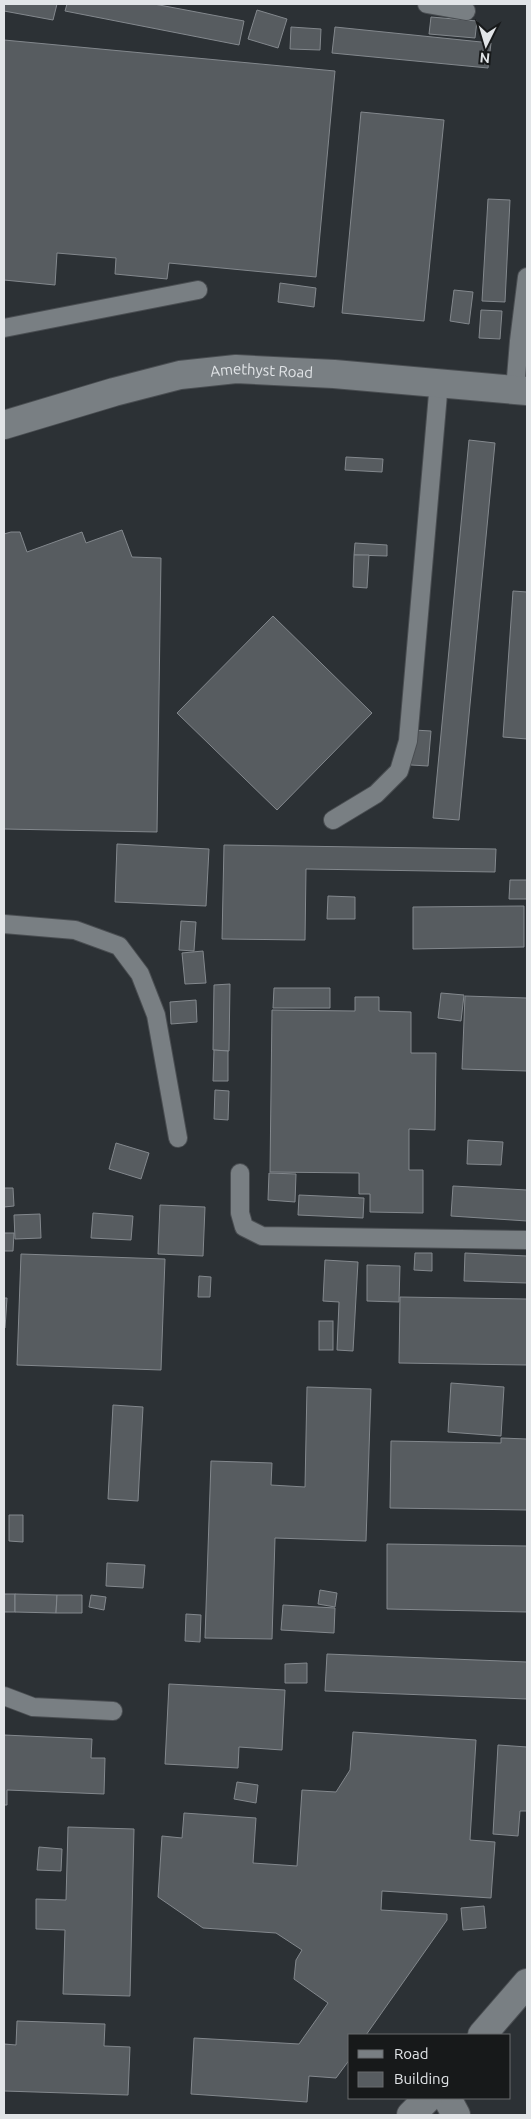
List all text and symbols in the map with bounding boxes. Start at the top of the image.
north arrow [461,20,511,70]
text: N [479,50,491,66]
street label: Amethyst Road [209,360,314,381]
legend [348,2034,511,2099]
text: Road [394,2045,429,2062]
text: Building [394,2070,449,2087]

